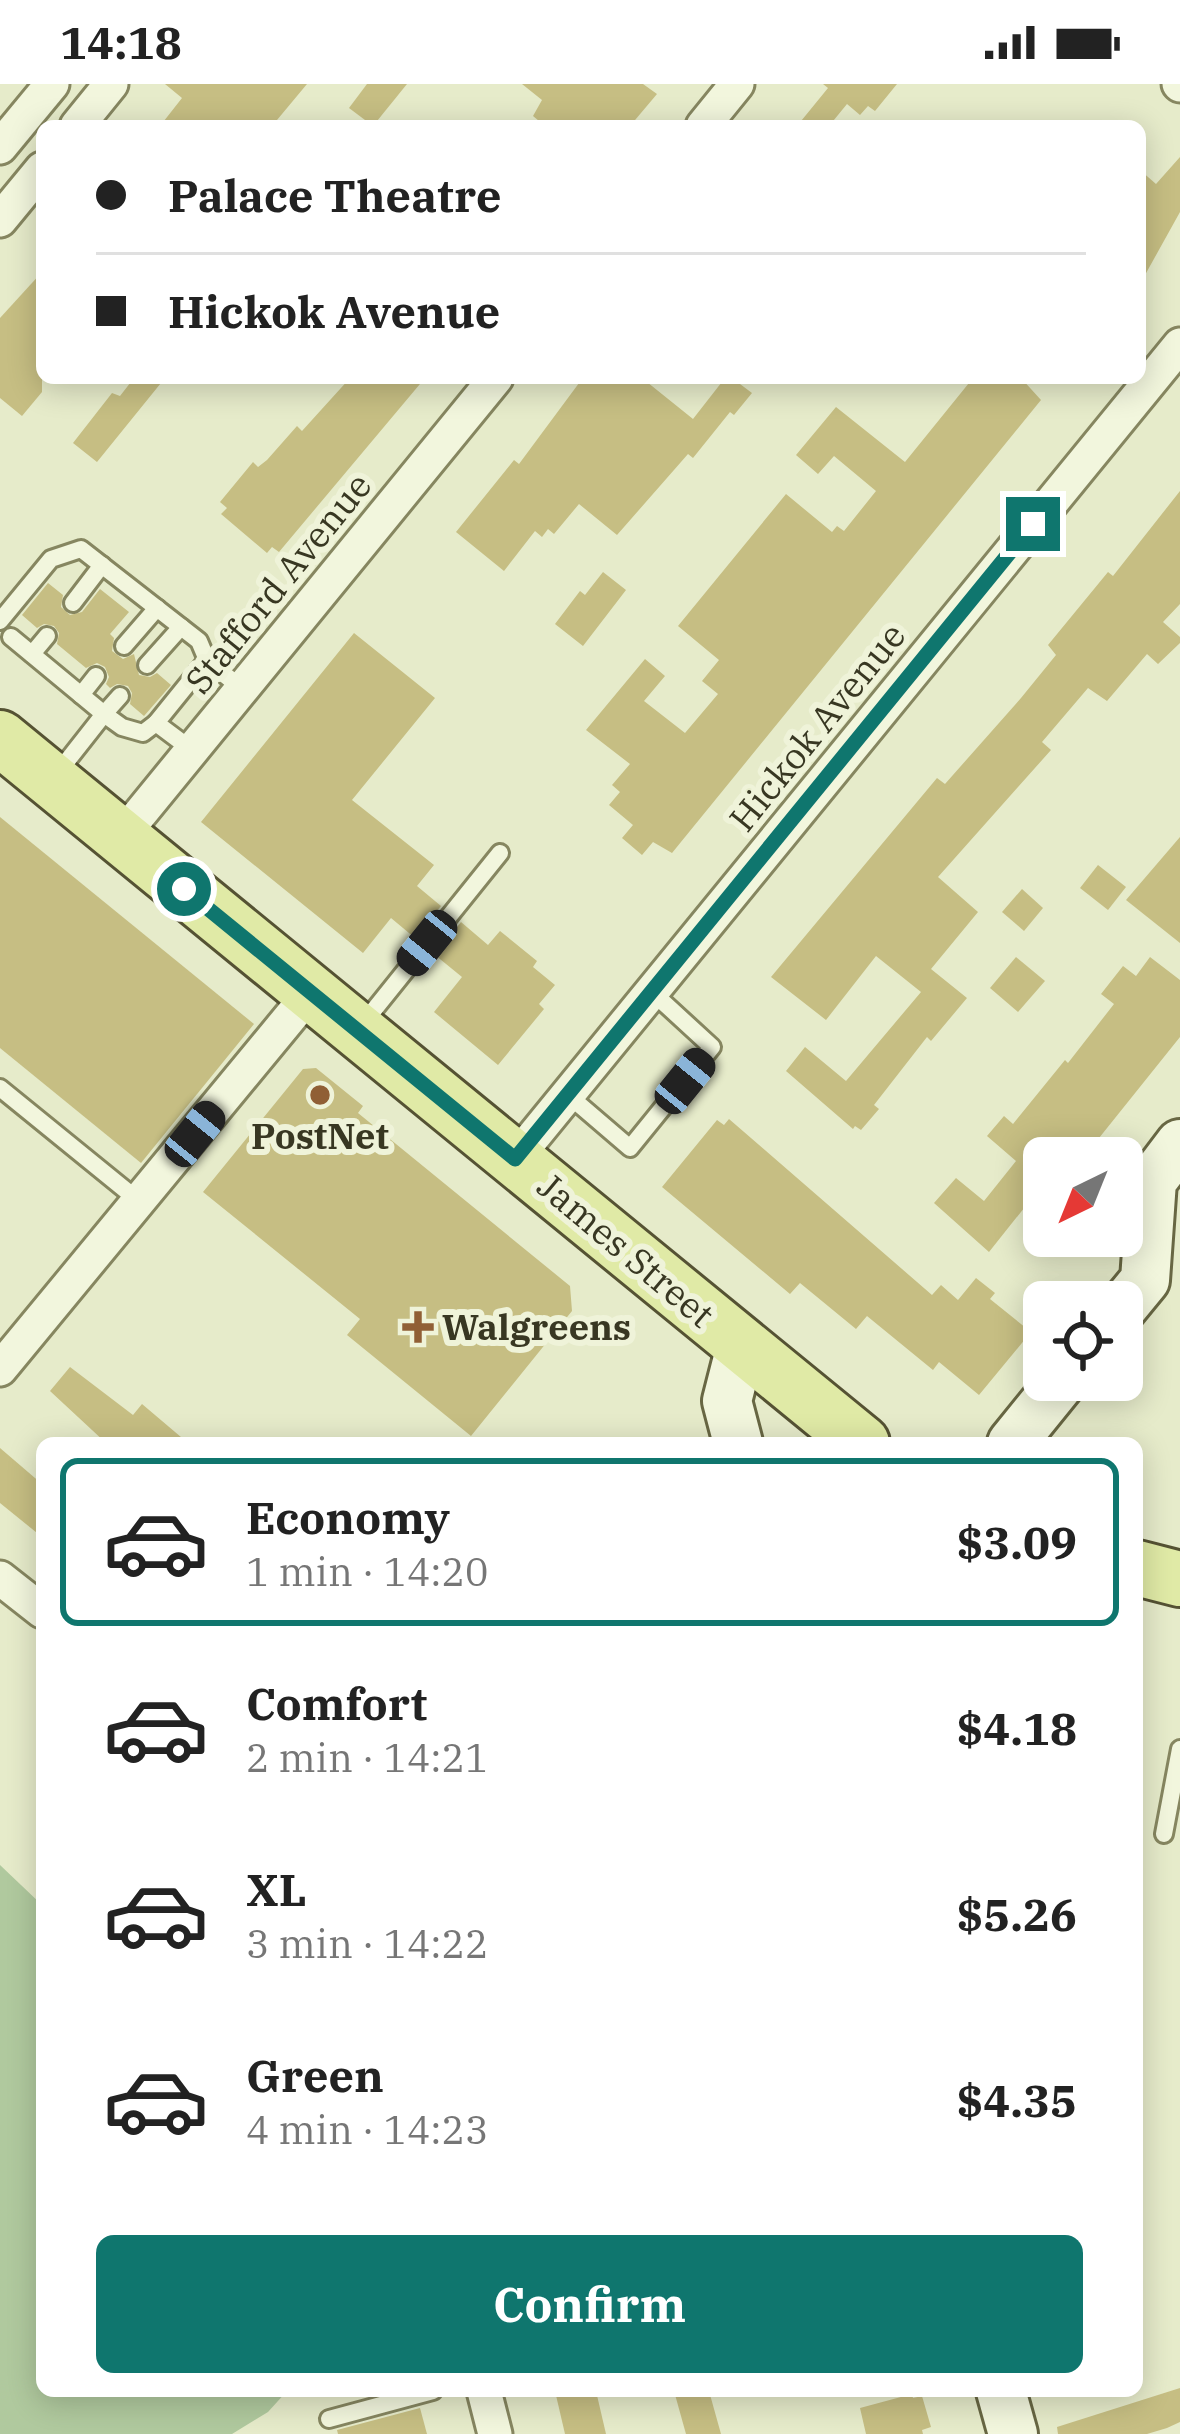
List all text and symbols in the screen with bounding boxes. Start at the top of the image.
text: 14:18 [60,13,182,71]
text: Palace Theatre [168,166,502,224]
text: Hickok Avenue [168,282,500,340]
street label: Stafford Avenue [174,463,381,703]
route end [1006,497,1060,551]
street label: Hickok Avenue [718,613,915,841]
route start [157,862,211,916]
car [390,904,464,982]
car [648,1042,722,1120]
marker: PostNet [307,1082,333,1108]
car [158,1095,232,1173]
place label: PostNet [251,1112,389,1159]
north arrow [1023,1137,1143,1257]
map controls [1023,1137,1143,1401]
street label: James Street [528,1162,724,1337]
button: locate [1023,1281,1143,1401]
place label: Walgreens [442,1303,631,1350]
marker: Walgreens [405,1314,431,1340]
icon: car [102,1488,210,1596]
text: Economy [246,1488,450,1546]
text: $3.09 [957,1513,1077,1571]
text: 1 min · 14:20 [246,1546,488,1597]
icon: car [102,1674,210,1782]
text: Comfort [246,1674,427,1732]
text: $4.18 [957,1699,1077,1757]
text: 2 min · 14:21 [246,1732,488,1783]
icon: car [102,1860,210,1968]
text: XL [246,1860,307,1918]
text: $5.26 [957,1885,1077,1943]
text: 3 min · 14:22 [246,1918,488,1969]
icon: car [102,2046,210,2154]
text: Green [246,2046,384,2104]
text: $4.35 [957,2071,1077,2129]
text: 4 min · 14:23 [246,2104,488,2155]
button: Confirm [96,2235,1083,2373]

